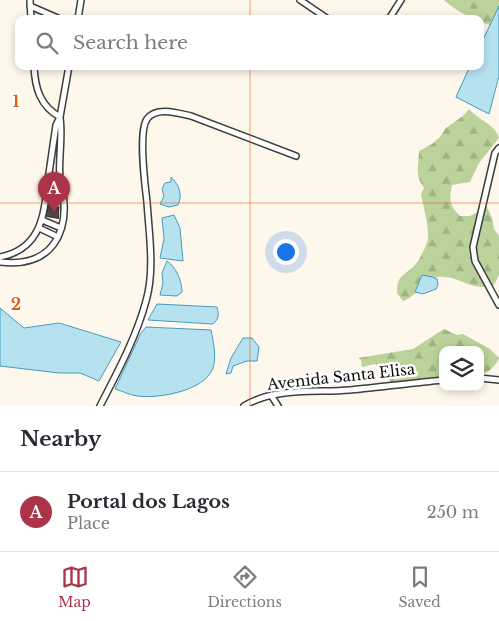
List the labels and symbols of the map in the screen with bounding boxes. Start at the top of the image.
text: 1 [13,91,20,111]
pin: A [38,172,70,213]
your location [273,239,299,265]
text: 2 [11,294,21,314]
street label: Avenida Santa Elisa [265,359,417,394]

